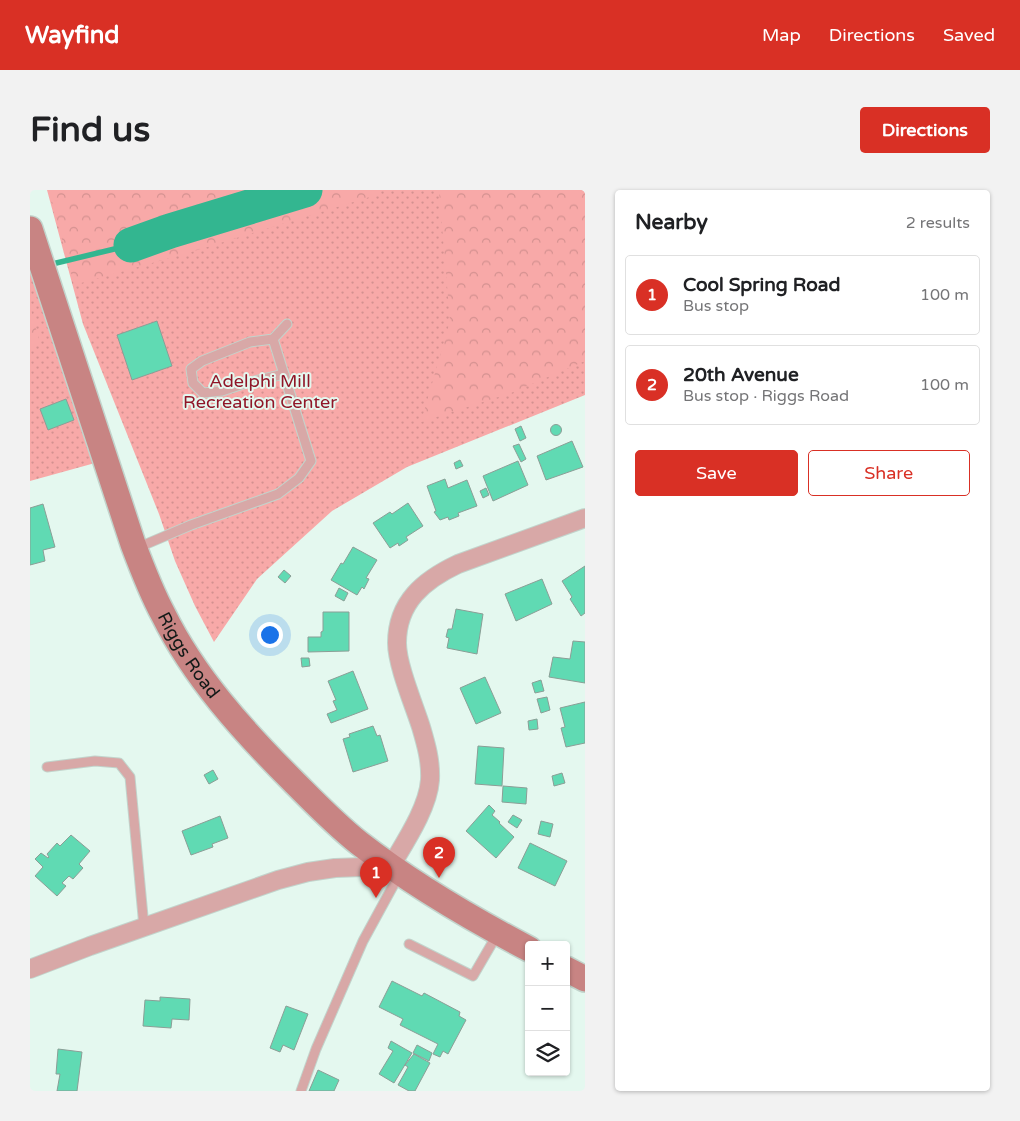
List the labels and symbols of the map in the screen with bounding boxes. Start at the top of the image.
park label: Adelphi Mill Recreation Center [183,370,337,413]
street label: Riggs Road [153,608,224,703]
your location [257,622,283,648]
pin: 2 [423,837,455,878]
pin: 1 [360,857,392,898]

